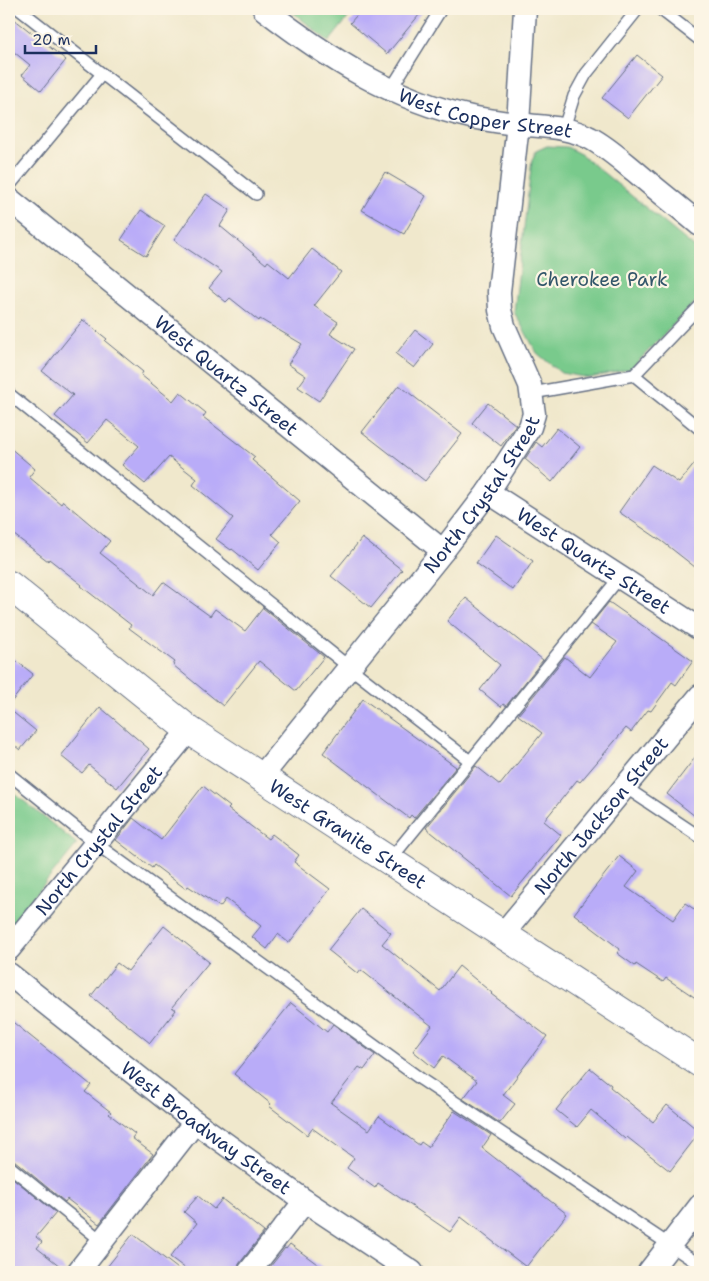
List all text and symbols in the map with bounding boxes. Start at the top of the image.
scale bar [25,22,96,54]
text: 20 m [32,30,71,50]
street label: West Copper Street [395,82,575,143]
park label: Cherokee Park [536,267,668,292]
street label: West Quartz Street [149,309,304,441]
street label: North Crystal Street [418,413,545,578]
street label: West Quartz Street [512,501,676,619]
street label: North Jackson Street [528,731,674,900]
street label: North Crystal Street [29,760,168,920]
street label: West Granite Street [264,773,432,894]
street label: West Broadway Street [116,1055,296,1200]

